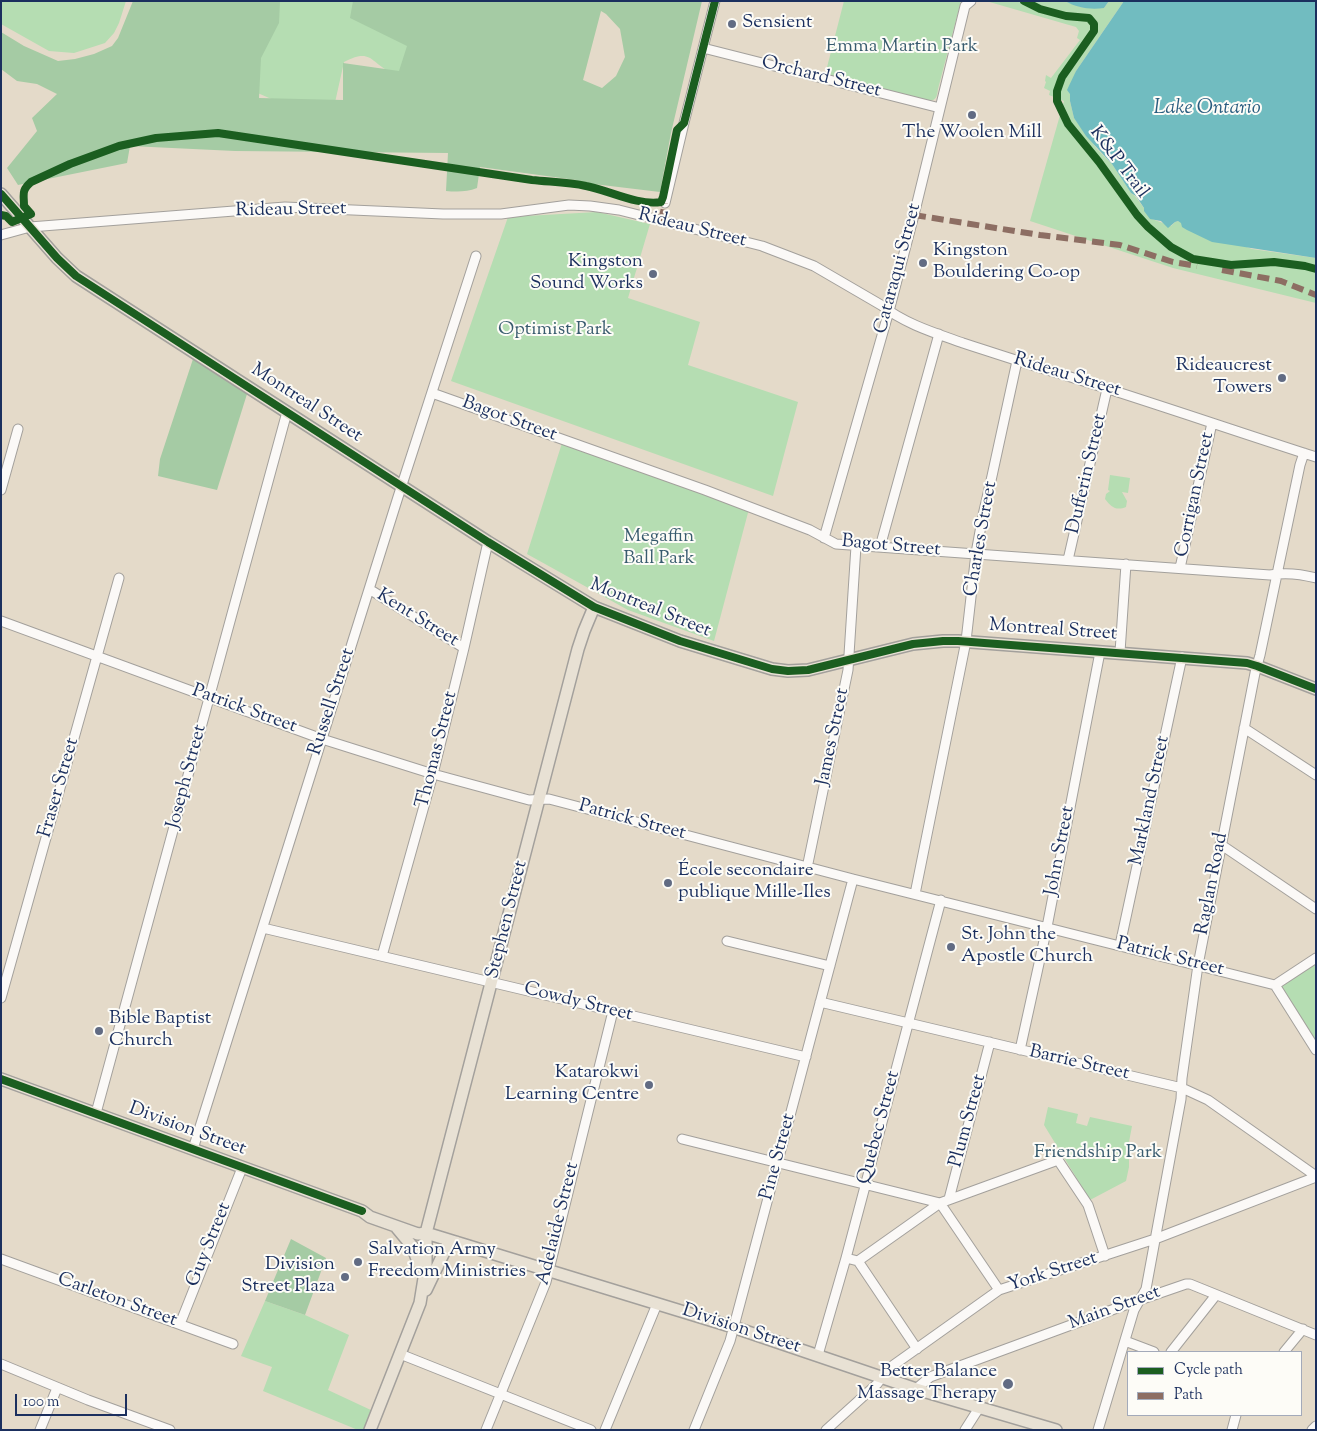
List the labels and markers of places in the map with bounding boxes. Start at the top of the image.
place label: Sensient [742,13,813,35]
marker: Sensient [726,18,738,30]
marker: The Woolen Mill [966,109,978,121]
place label: The Woolen Mill [902,123,1042,145]
place label: Kingston Bouldering Co-op [933,241,1080,285]
place label: Kingston Sound Works [530,252,643,296]
marker: Kingston Bouldering Co-op [917,257,929,269]
marker: Kingston Sound Works [647,268,659,280]
place label: Rideaucrest Towers [1176,356,1272,400]
marker: Rideaucrest Towers [1276,372,1288,384]
place label: École secondaire publique Mille-Iles [678,861,831,905]
marker: École secondaire publique Mille-Iles [662,877,674,889]
place label: St. John the Apostle Church [961,925,1093,969]
marker: St. John the Apostle Church [945,941,957,953]
place label: Bible Baptist Church [109,1009,211,1053]
marker: Bible Baptist Church [93,1025,105,1037]
place label: Katarokwi Learning Centre [505,1063,639,1107]
marker: Katarokwi Learning Centre [643,1079,655,1091]
place label: Salvation Army Freedom Ministries [368,1240,526,1284]
place label: Division Street Plaza [241,1255,335,1299]
marker: Salvation Army Freedom Ministries [352,1256,364,1268]
marker: Division Street Plaza [339,1271,351,1283]
place label: Better Balance Massage Therapy [857,1362,997,1406]
marker: Better Balance Massage Therapy [1001,1377,1015,1391]

